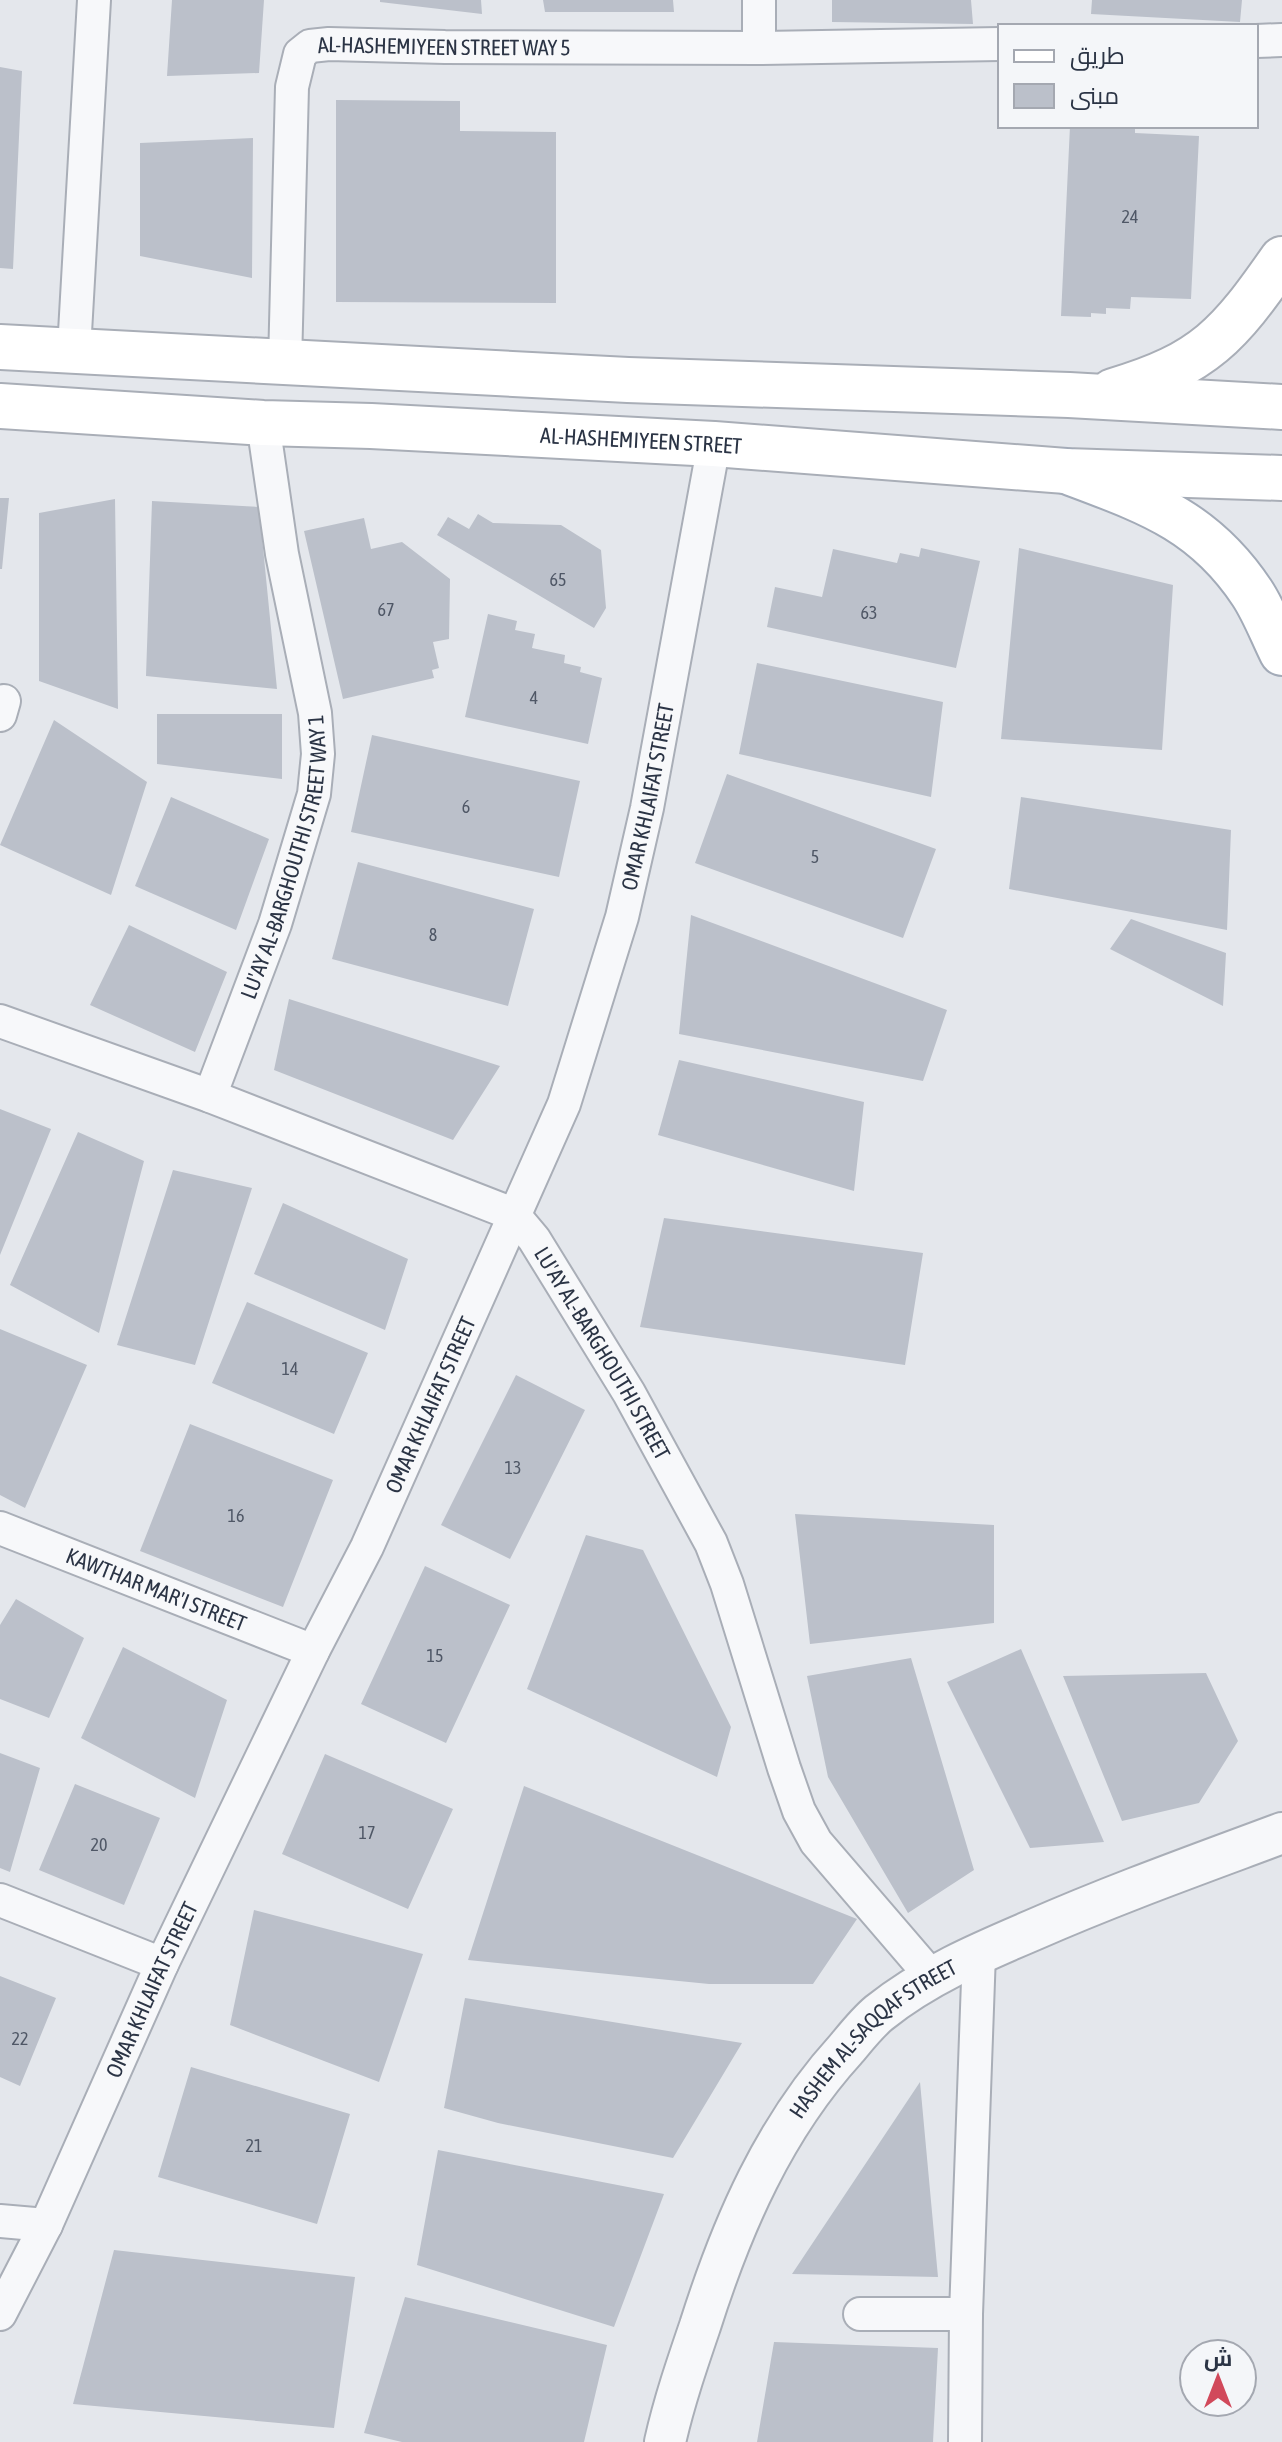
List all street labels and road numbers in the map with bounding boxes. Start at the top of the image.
street label: AL-HASHEMIYEEN STREET WAY 5 [316,31,571,60]
street label: AL-HASHEMIYEEN STREET [539,422,743,459]
street label: OMAR KHLAIFAT STREET [616,701,679,893]
street label: LU'AY AL-BARGHOUTHI STREET WAY 1 [235,714,332,1003]
street label: LU'AY AL-BARGHOUTHI STREET [529,1242,676,1464]
street label: OMAR KHLAIFAT STREET [380,1312,481,1497]
street label: KAWTHAR MAR'I STREET [62,1542,251,1637]
street label: OMAR KHLAIFAT STREET [100,1897,203,2082]
street label: HASHEM AL-SAQQAF STREET [784,1954,961,2123]

